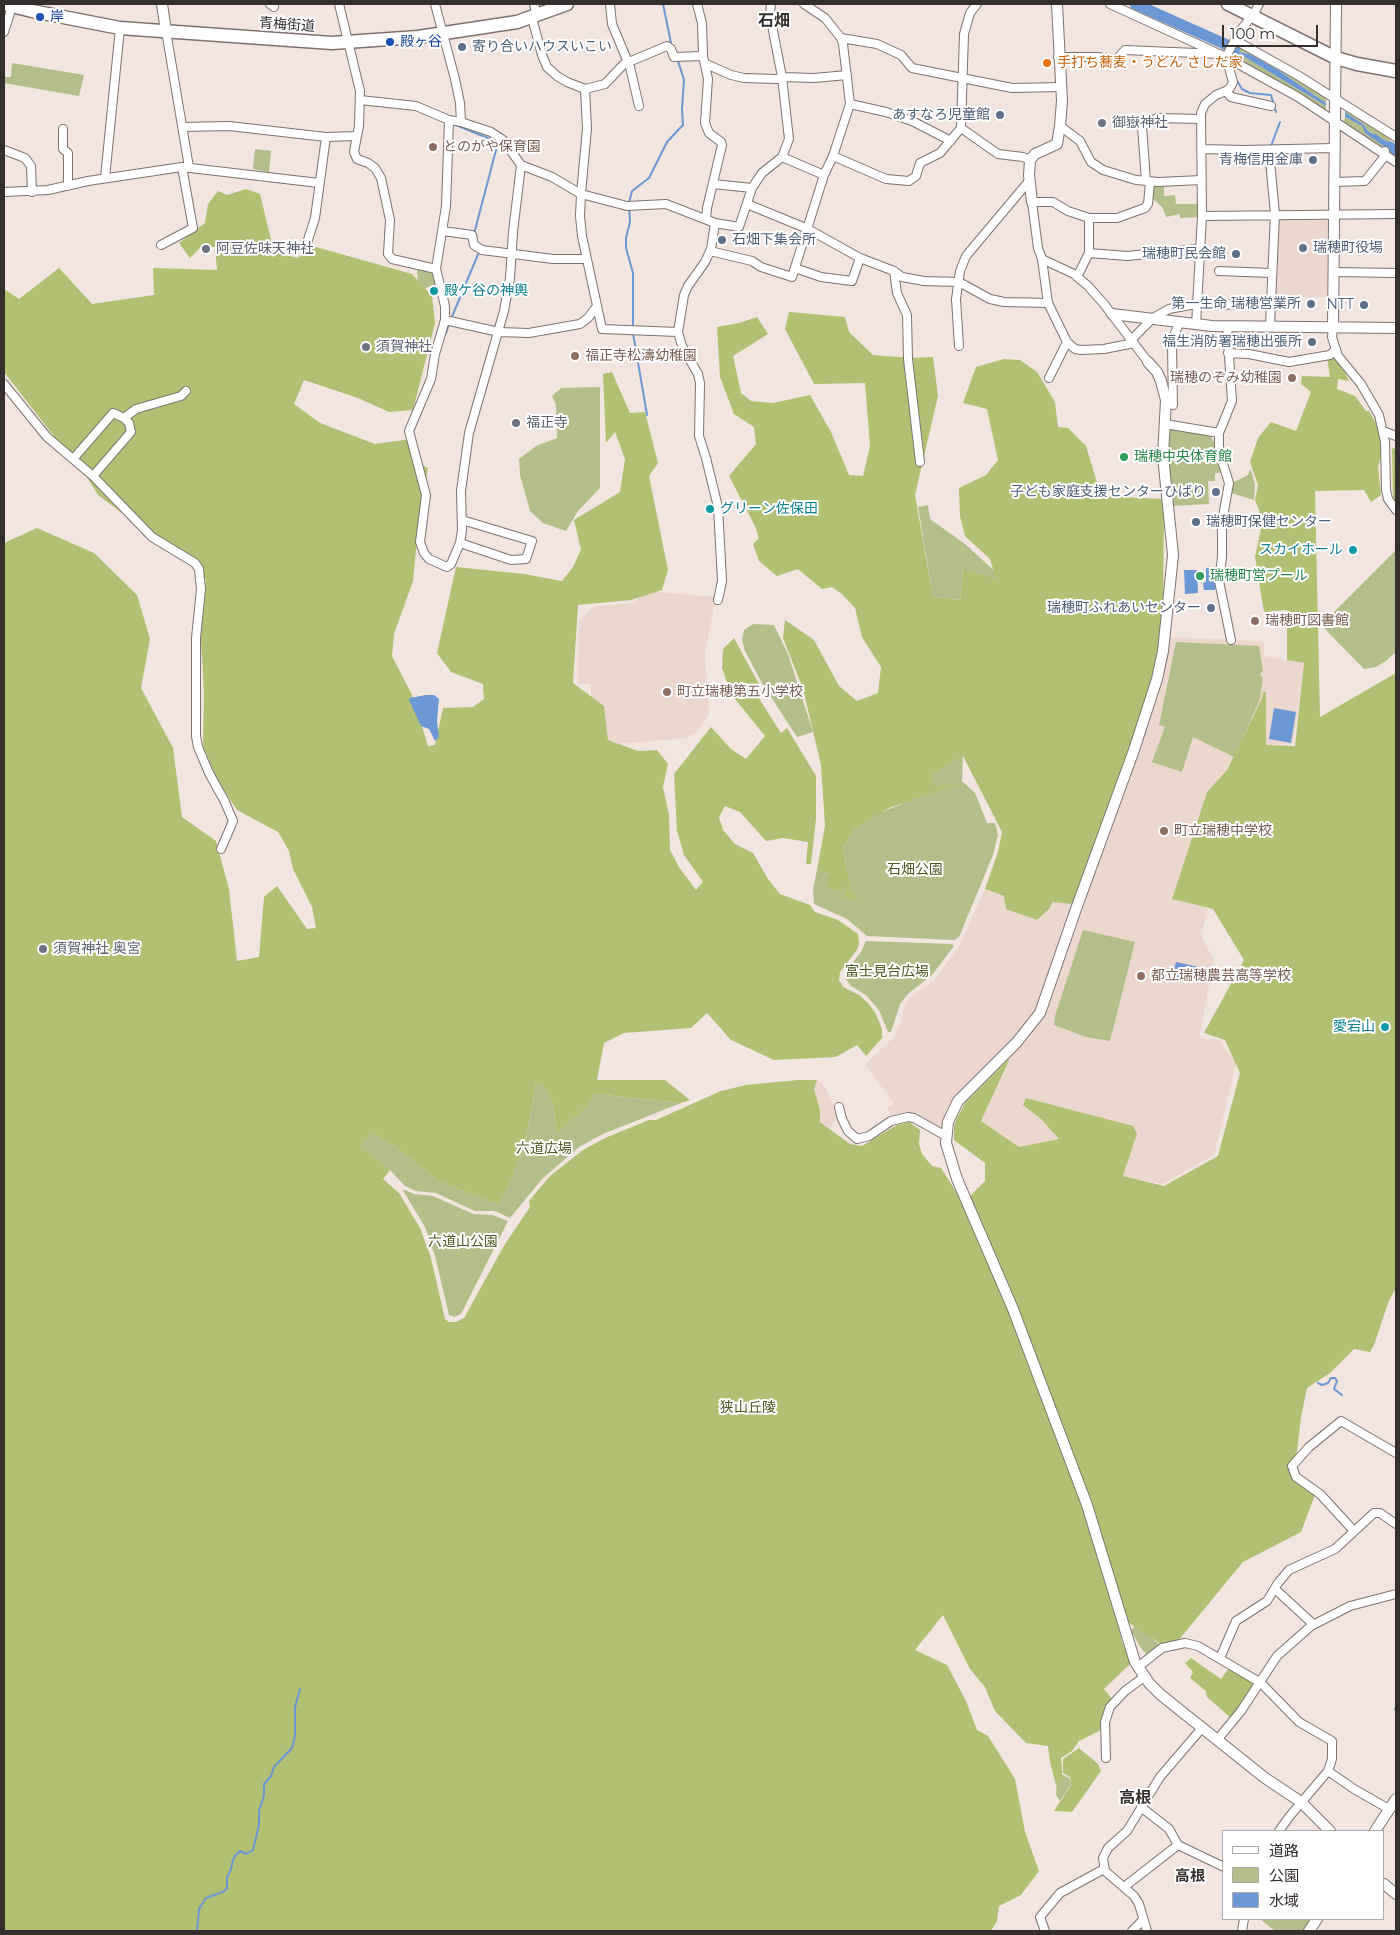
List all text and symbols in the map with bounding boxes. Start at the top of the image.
place label: 岸 [50,9,64,25]
marker: 岸 [34,11,46,23]
district label: 石畑 [758,11,790,31]
street label: 青梅街道 [258,15,316,35]
scale bar [1225,15,1321,47]
text: 100 m [1230,24,1275,43]
place label: 殿ヶ谷 [400,34,442,50]
marker: 殿ヶ谷 [384,36,396,48]
place label: 寄り合いハウスいこい [472,39,612,55]
marker: 寄り合いハウスいこい [456,41,468,53]
place label: 手打ち蕎麦・うどん さしだ家 [1057,55,1243,71]
marker: 手打ち蕎麦・うどん さしだ家 [1041,57,1053,69]
place label: あすなろ児童館 [892,107,990,123]
marker: あすなろ児童館 [994,109,1006,121]
place label: 御嶽神社 [1112,115,1168,131]
marker: 御嶽神社 [1096,117,1108,129]
place label: とのがや保育園 [443,139,541,155]
marker: とのがや保育園 [427,141,439,153]
place label: 青梅信用金庫 [1219,152,1303,168]
marker: 青梅信用金庫 [1307,154,1319,166]
place label: 石畑下集会所 [732,232,816,248]
marker: 石畑下集会所 [716,234,728,246]
place label: 瑞穂町役場 [1313,240,1383,256]
place label: 阿豆佐味天神社 [216,241,314,257]
marker: 瑞穂町役場 [1297,242,1309,254]
marker: 阿豆佐味天神社 [200,243,212,255]
place label: 瑞穂町民会館 [1142,246,1226,262]
marker: 瑞穂町民会館 [1230,248,1242,260]
place label: 殿ケ谷の神輿 [444,283,528,299]
marker: 殿ケ谷の神輿 [428,285,440,297]
place label: 第一生命 瑞穂営業所 [1171,296,1301,312]
place label: NTT [1326,297,1354,313]
marker: 第一生命 瑞穂営業所 [1305,298,1317,310]
marker: NTT [1358,299,1370,311]
place label: 福生消防署瑞穂出張所 [1162,334,1302,350]
marker: 福生消防署瑞穂出張所 [1306,336,1318,348]
place label: 須賀神社 [376,339,432,355]
marker: 須賀神社 [360,341,372,353]
place label: 福正寺松濤幼稚園 [585,348,697,364]
marker: 福正寺松濤幼稚園 [569,350,581,362]
place label: 瑞穂のぞみ幼稚園 [1170,370,1282,386]
marker: 瑞穂のぞみ幼稚園 [1286,372,1298,384]
place label: 福正寺 [526,415,568,431]
marker: 福正寺 [510,417,522,429]
place label: 瑞穂中央体育館 [1134,449,1232,465]
marker: 瑞穂中央体育館 [1118,451,1130,463]
place label: 子ども家庭支援センターひばり [1010,484,1206,500]
marker: 子ども家庭支援センターひばり [1210,486,1222,498]
place label: グリーン佐保田 [720,501,818,517]
marker: グリーン佐保田 [704,503,716,515]
place label: 瑞穂町保健センター [1206,514,1332,530]
marker: 瑞穂町保健センター [1190,516,1202,528]
place label: スカイホール [1259,542,1343,558]
marker: スカイホール [1347,544,1359,556]
place label: 瑞穂町営プール [1210,568,1308,584]
marker: 瑞穂町営プール [1194,570,1206,582]
place label: 瑞穂町ふれあいセンター [1047,600,1201,616]
marker: 瑞穂町ふれあいセンター [1205,602,1217,614]
place label: 瑞穂町図書館 [1265,613,1349,629]
marker: 瑞穂町図書館 [1249,615,1261,627]
place label: 町立瑞穂第五小学校 [677,684,803,700]
marker: 町立瑞穂第五小学校 [661,686,673,698]
place label: 町立瑞穂中学校 [1174,823,1272,839]
marker: 町立瑞穂中学校 [1158,825,1170,837]
park label: 石畑公園 [887,862,943,878]
place label: 須賀神社 奥宮 [53,941,141,957]
marker: 須賀神社 奥宮 [37,943,49,955]
park label: 富士見台広場 [845,964,929,980]
place label: 都立瑞穂農芸高等学校 [1151,968,1291,984]
marker: 都立瑞穂農芸高等学校 [1135,970,1147,982]
place label: 愛宕山 [1333,1019,1375,1035]
marker: 愛宕山 [1379,1021,1391,1033]
park label: 六道広場 [516,1141,572,1157]
park label: 六道山公園 [428,1234,498,1250]
park label: 狭山丘陵 [720,1400,776,1416]
district label: 高根 [1119,1788,1151,1808]
legend [1222,1830,1385,1920]
text: 道路 [1269,1841,1299,1860]
text: 公園 [1269,1866,1299,1885]
district label: 高根 [1175,1868,1205,1886]
text: 水域 [1269,1891,1299,1910]

